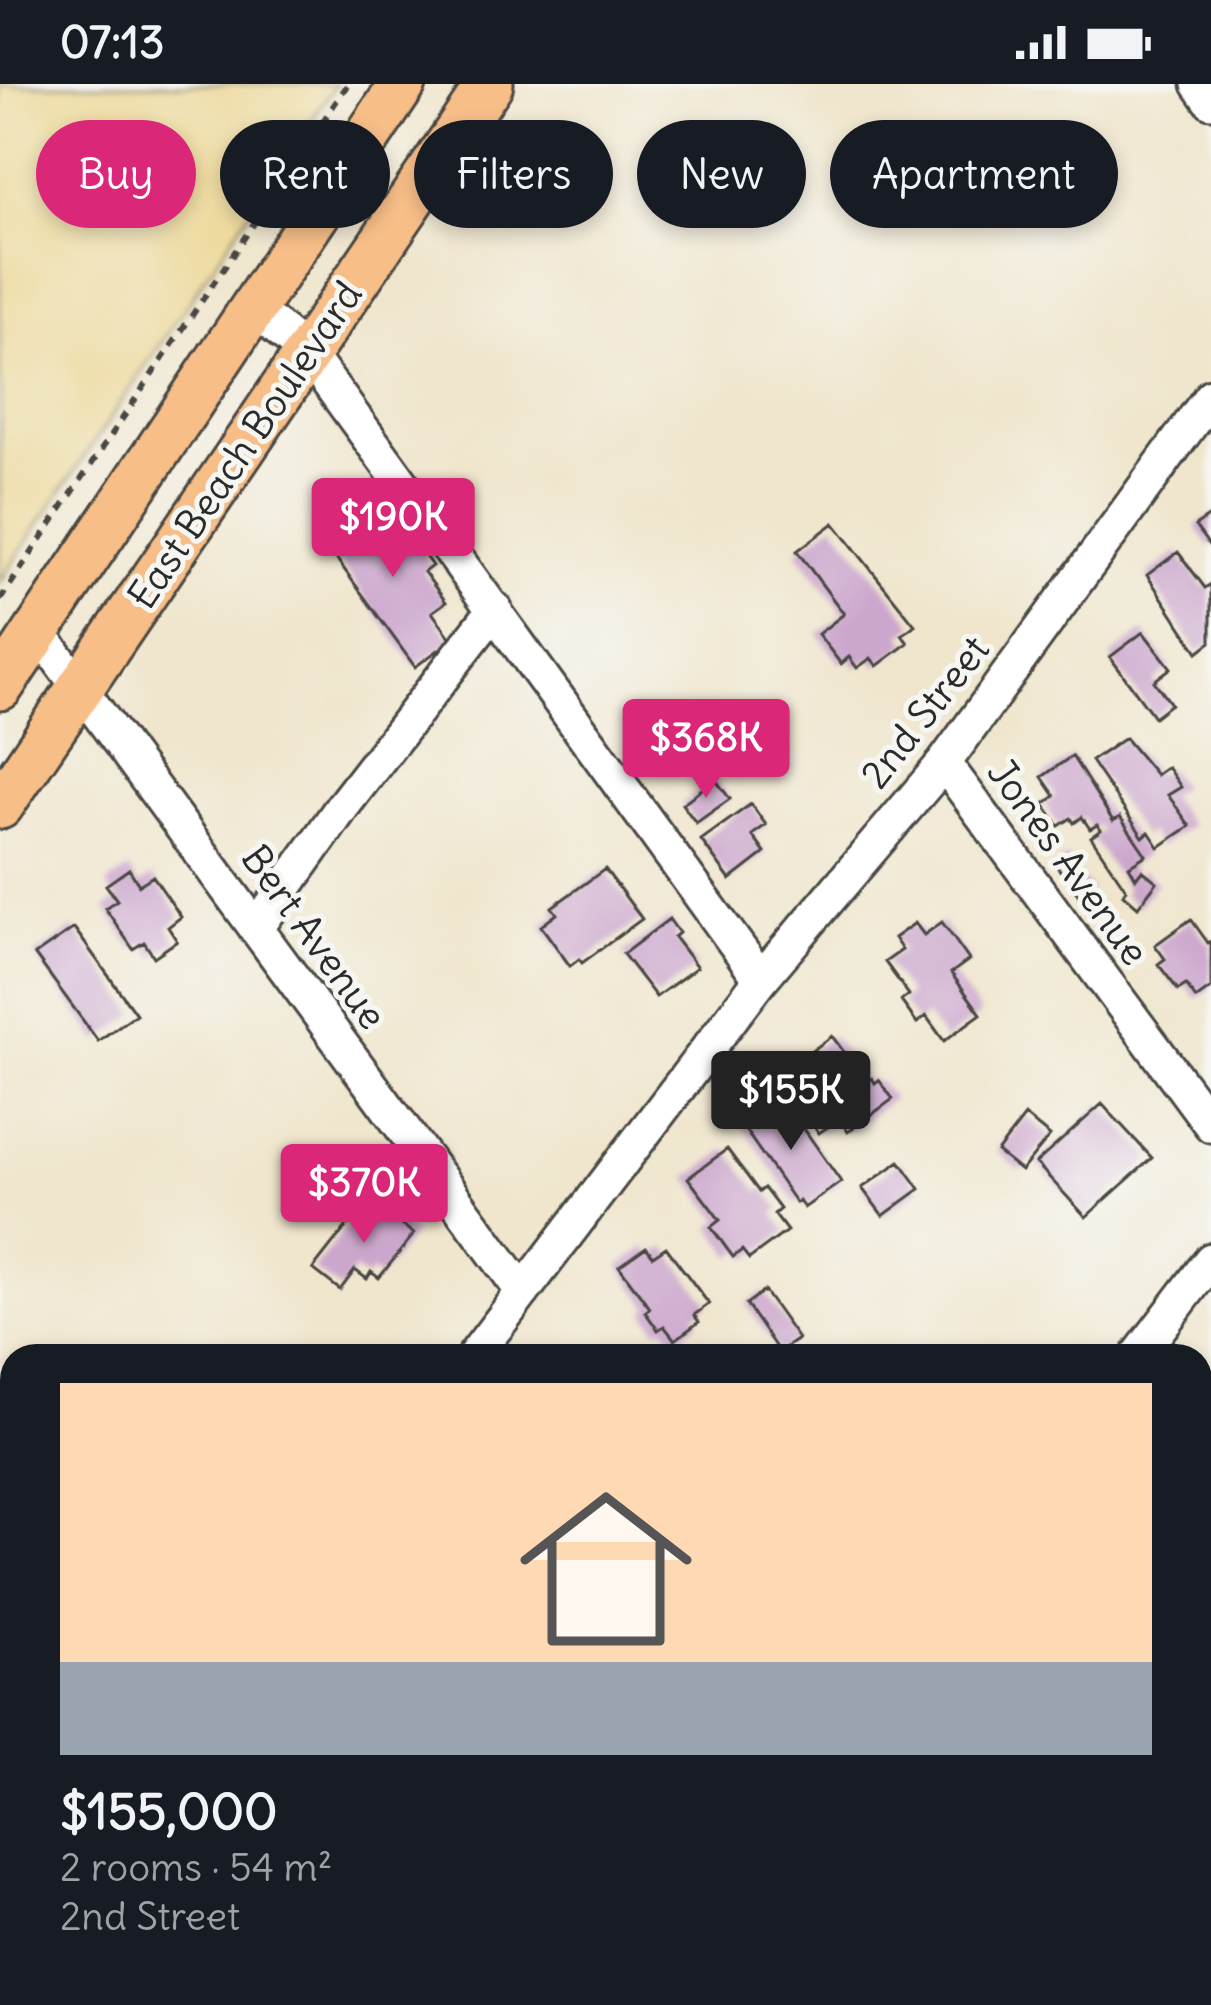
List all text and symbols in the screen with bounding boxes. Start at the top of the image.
text: 07:13 [60,14,165,70]
chip: Buy [36,120,196,228]
chip: Rent [220,120,390,228]
chip: Filters [414,120,613,228]
chip: New [637,120,806,228]
chip: Apartment [830,120,1118,228]
street label: East Beach Boulevard [117,272,373,618]
pin: $190K [309,478,477,580]
text: $190K [339,492,447,541]
street label: 2nd Street [850,626,1000,798]
pin: $368K [622,699,790,801]
text: $368K [650,713,762,762]
street label: Jones Avenue [977,749,1159,975]
street label: Bert Avenue [231,835,397,1039]
pin: $155K [707,1051,875,1153]
text: $155K [738,1065,844,1114]
pin: $370K [280,1144,448,1246]
text: $370K [308,1158,420,1207]
icon: home [498,1461,714,1677]
text: $155,000 [60,1779,278,1843]
text: 2 rooms · 54 m² [60,1843,332,1892]
text: 2nd Street [60,1892,240,1941]

